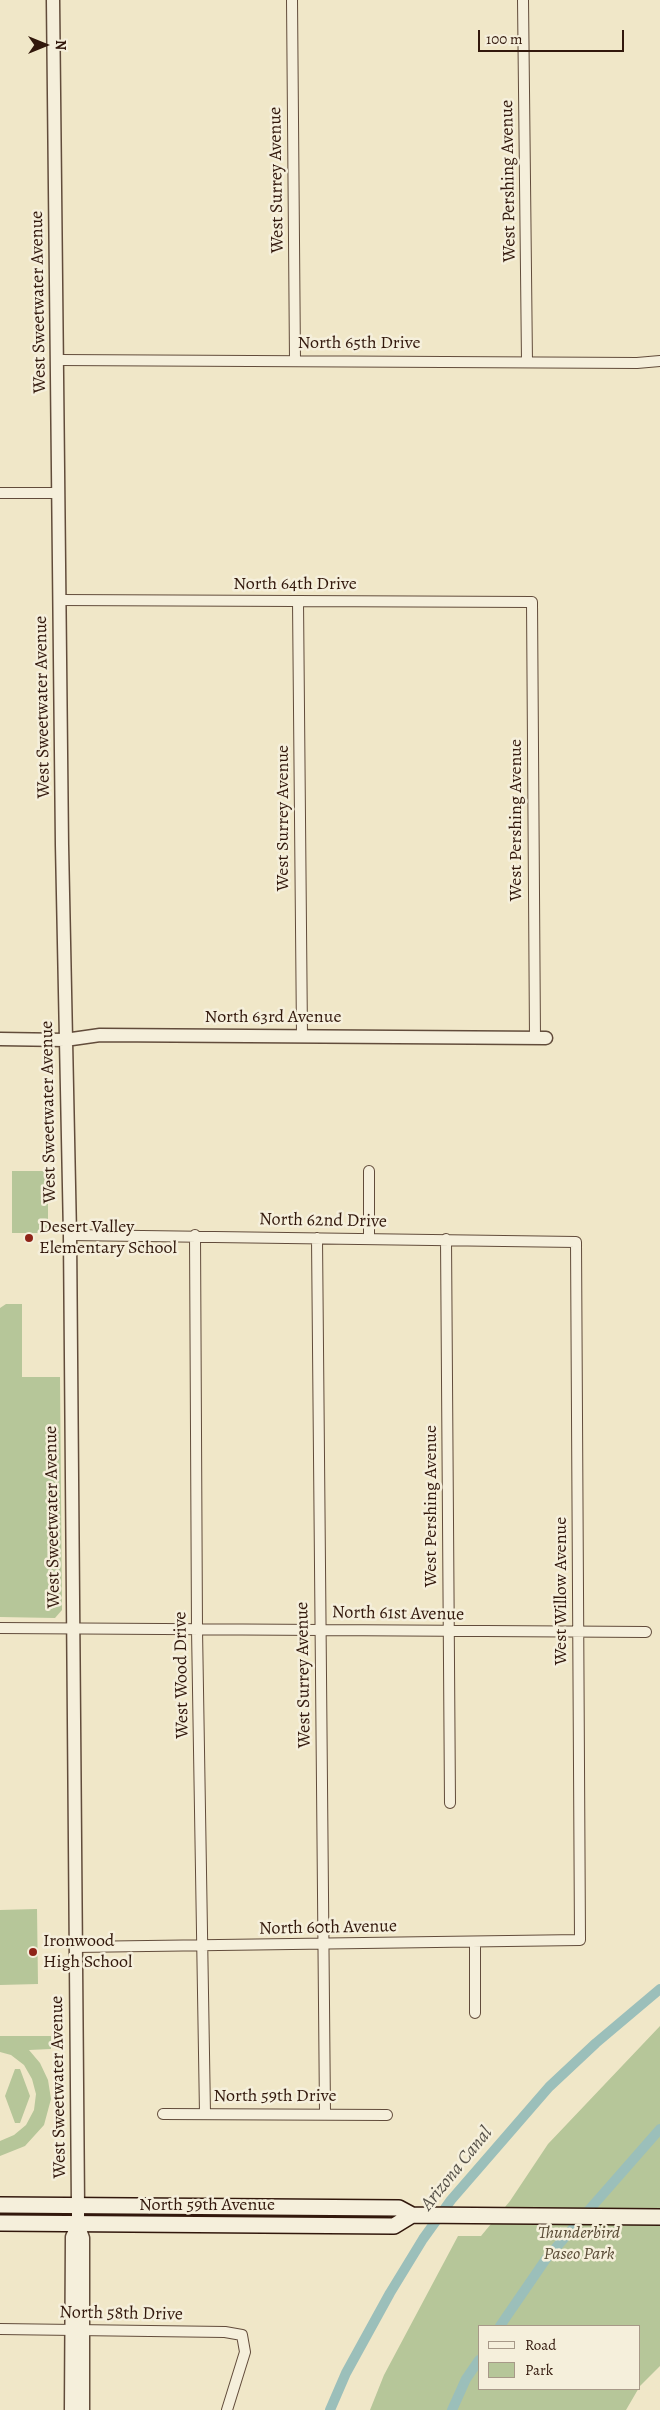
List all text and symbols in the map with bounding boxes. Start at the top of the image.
north arrow [20,20,70,70]
scale bar [480,20,626,52]
text: 100 m [486,29,523,49]
text: N [51,40,70,50]
street label: West Pershing Avenue [497,100,521,262]
street label: West Surrey Avenue [265,107,289,253]
street label: West Sweetwater Avenue [27,210,51,394]
street label: North 65th Drive [297,333,421,355]
street label: North 64th Drive [233,574,357,596]
street label: West Sweetwater Avenue [31,615,55,799]
street label: West Pershing Avenue [506,739,528,901]
street label: West Surrey Avenue [273,745,295,891]
street label: North 63rd Avenue [205,1007,341,1029]
street label: West Sweetwater Avenue [37,1020,61,1204]
street label: North 62nd Drive [259,1209,387,1233]
place label: Desert Valley Elementary School [39,1217,177,1260]
marker: Desert Valley Elementary School [23,1232,35,1244]
street label: West Sweetwater Avenue [41,1425,65,1609]
street label: West Pershing Avenue [421,1425,443,1587]
street label: West Willow Avenue [551,1517,573,1665]
street label: West Surrey Avenue [292,1602,316,1748]
street label: North 61st Avenue [332,1602,464,1626]
street label: West Wood Drive [170,1611,194,1739]
street label: North 60th Avenue [259,1916,397,1940]
place label: Ironwood High School [43,1931,132,1974]
marker: Ironwood High School [27,1946,39,1958]
street label: West Sweetwater Avenue [47,1995,71,2179]
street label: North 59th Drive [213,2086,337,2108]
water label: Arizona Canal [416,2123,498,2215]
street label: North 59th Avenue [139,2195,275,2217]
park label: Thunderbird Paseo Park [538,2223,620,2266]
street label: North 58th Drive [59,2302,183,2326]
legend [478,2325,640,2390]
text: Road [525,2335,556,2355]
text: Park [525,2360,553,2380]

